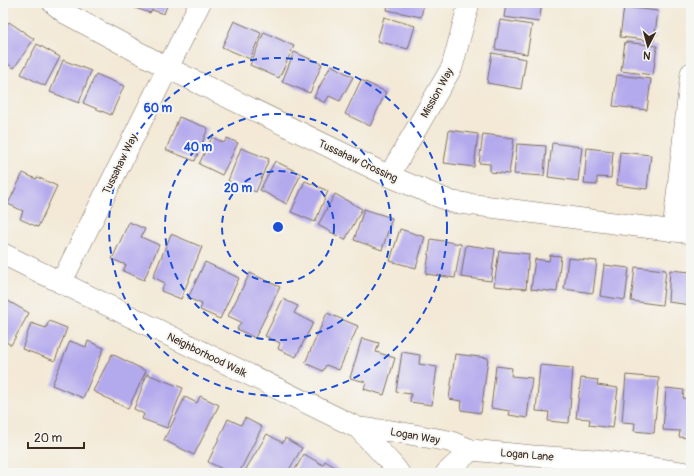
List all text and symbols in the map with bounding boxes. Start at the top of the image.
north arrow [628,26,668,66]
text: N [642,49,651,62]
street label: Mission Way [418,65,456,120]
text: 60 m [144,101,173,116]
street label: Tussahaw Way [100,131,140,196]
street label: Tussahaw Crossing [316,137,400,185]
text: 40 m [183,140,213,155]
text: 20 m [224,181,252,196]
centre of rings [271,220,285,234]
street label: Neighborhood Walk [165,330,249,380]
scale bar [28,424,84,450]
street label: Logan Way [389,425,441,447]
text: 20 m [34,431,63,446]
street label: Logan Lane [500,446,555,464]

